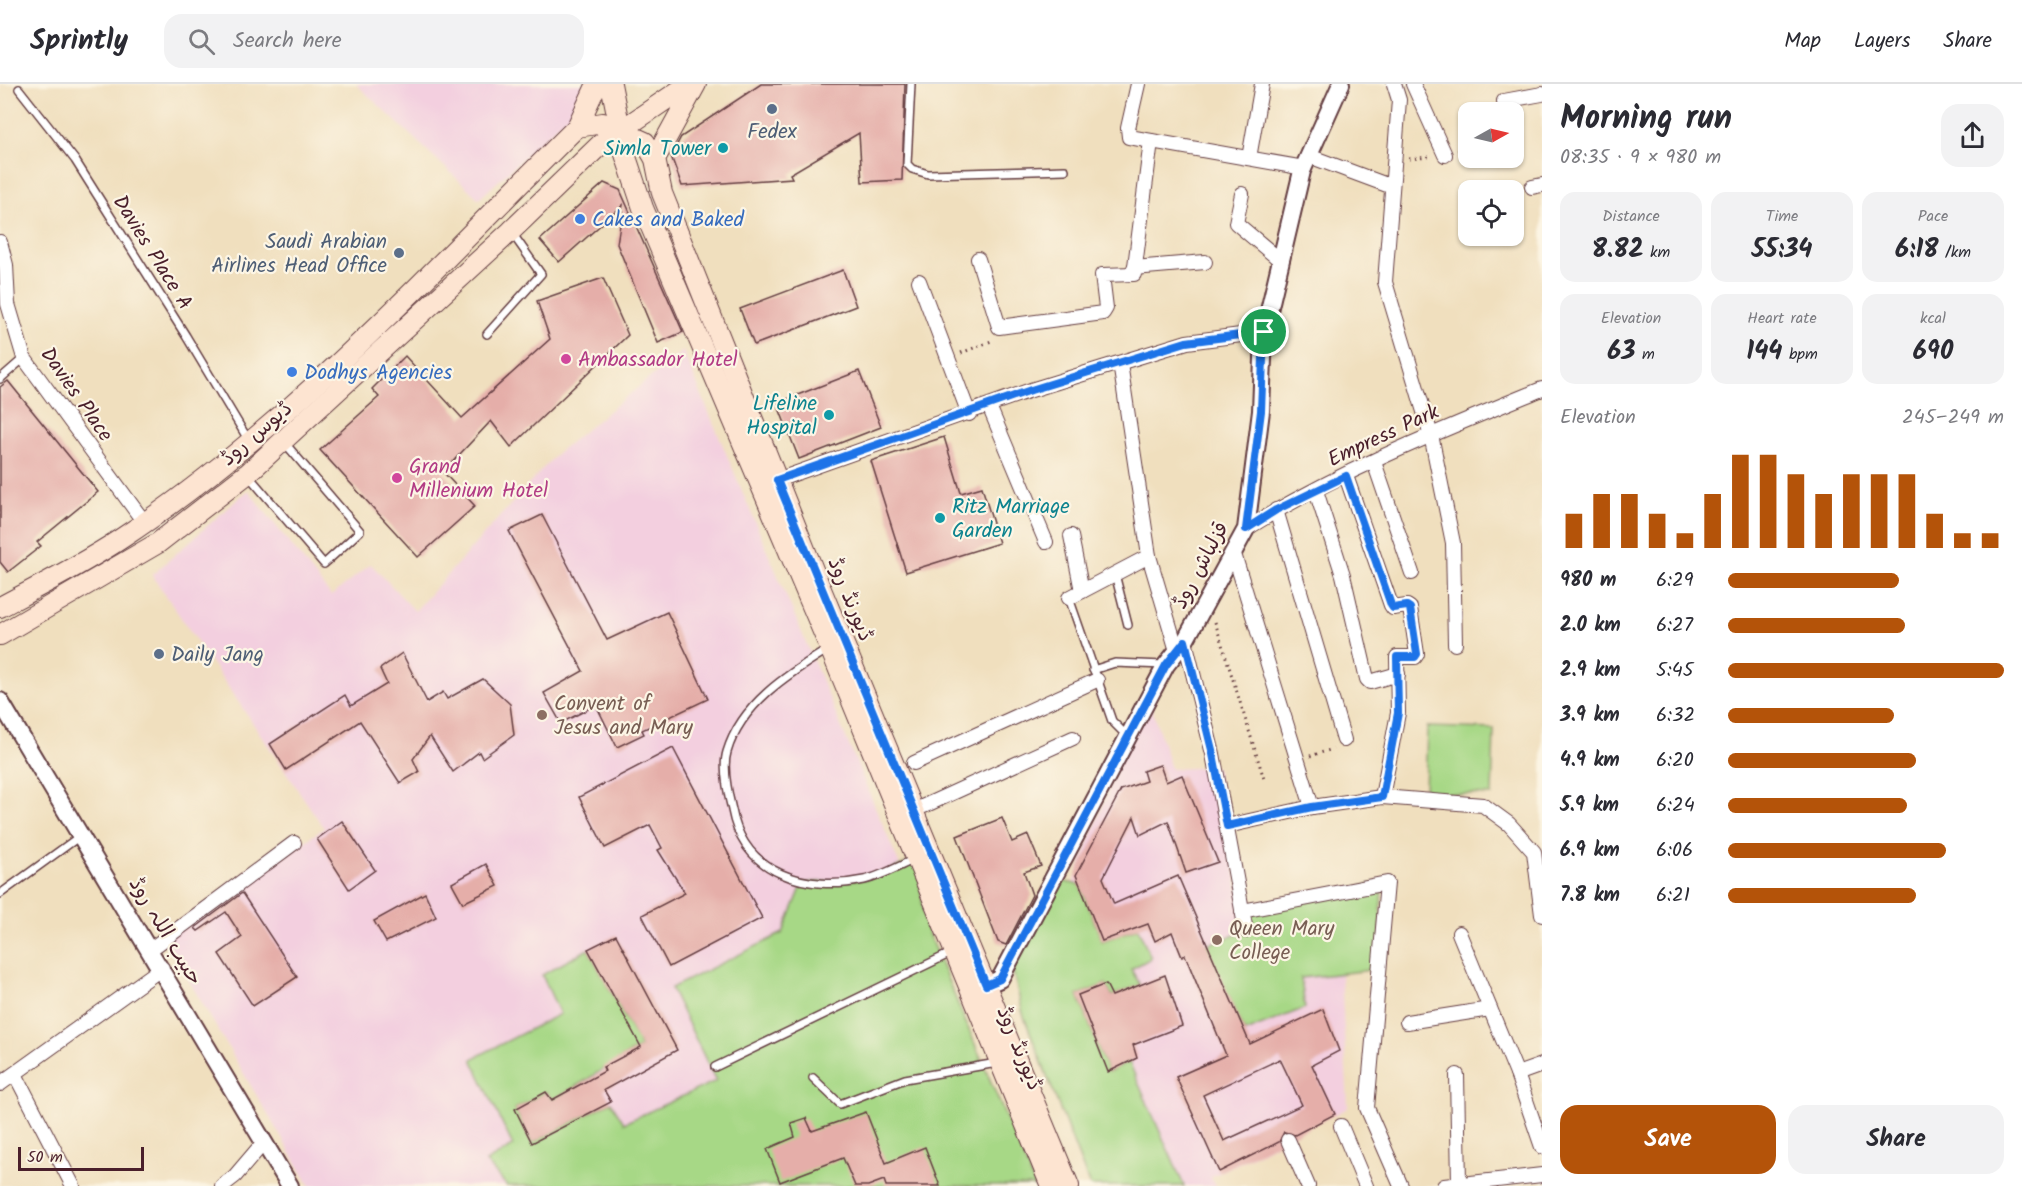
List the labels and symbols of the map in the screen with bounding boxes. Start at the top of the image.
marker: Fedex [765,102,779,116]
north arrow [1458,102,1524,168]
place label: Fedex [747,116,798,149]
place label: Simla Tower [603,133,712,166]
marker: Simla Tower [716,141,730,155]
street label: Davies Place A [103,189,200,317]
place label: Cakes and Baked [592,204,745,237]
marker: Cakes and Baked [573,212,587,226]
place label: Saudi Arabian Airlines Head Office [211,226,388,283]
marker: Saudi Arabian Airlines Head Office [392,246,406,260]
pin [1238,306,1289,357]
street label: Davies Place [31,341,121,450]
place label: Ambassador Hotel [578,344,738,377]
marker: Ambassador Hotel [559,352,573,366]
place label: Dodhys Agencies [304,357,452,390]
marker: Dodhys Agencies [285,365,299,379]
place label: Lifeline Hospital [746,388,818,445]
street label: ڈیوس روڈ [214,393,300,475]
street label: Empress Park [1322,396,1445,477]
marker: Lifeline Hospital [822,408,836,422]
place label: Grand Millenium Hotel [409,451,548,508]
marker: Grand Millenium Hotel [390,471,404,485]
place label: Ritz Marriage Garden [952,491,1070,548]
marker: Ritz Marriage Garden [933,511,947,525]
street label: قزلباش روڈ [1164,516,1238,615]
street label: ڈیورنڈ روڈ [818,553,881,647]
place label: Daily Jang [171,639,264,672]
marker: Daily Jang [152,647,166,661]
place label: Convent of Jesus and Mary [554,688,693,745]
marker: Convent of Jesus and Mary [535,708,549,722]
street label: حبیب اللہ روڈ [119,871,210,992]
place label: Queen Mary College [1229,913,1334,970]
marker: Queen Mary College [1210,933,1224,947]
street label: ڈیورنڈ روڈ [987,1002,1050,1096]
scale bar [18,1144,144,1172]

